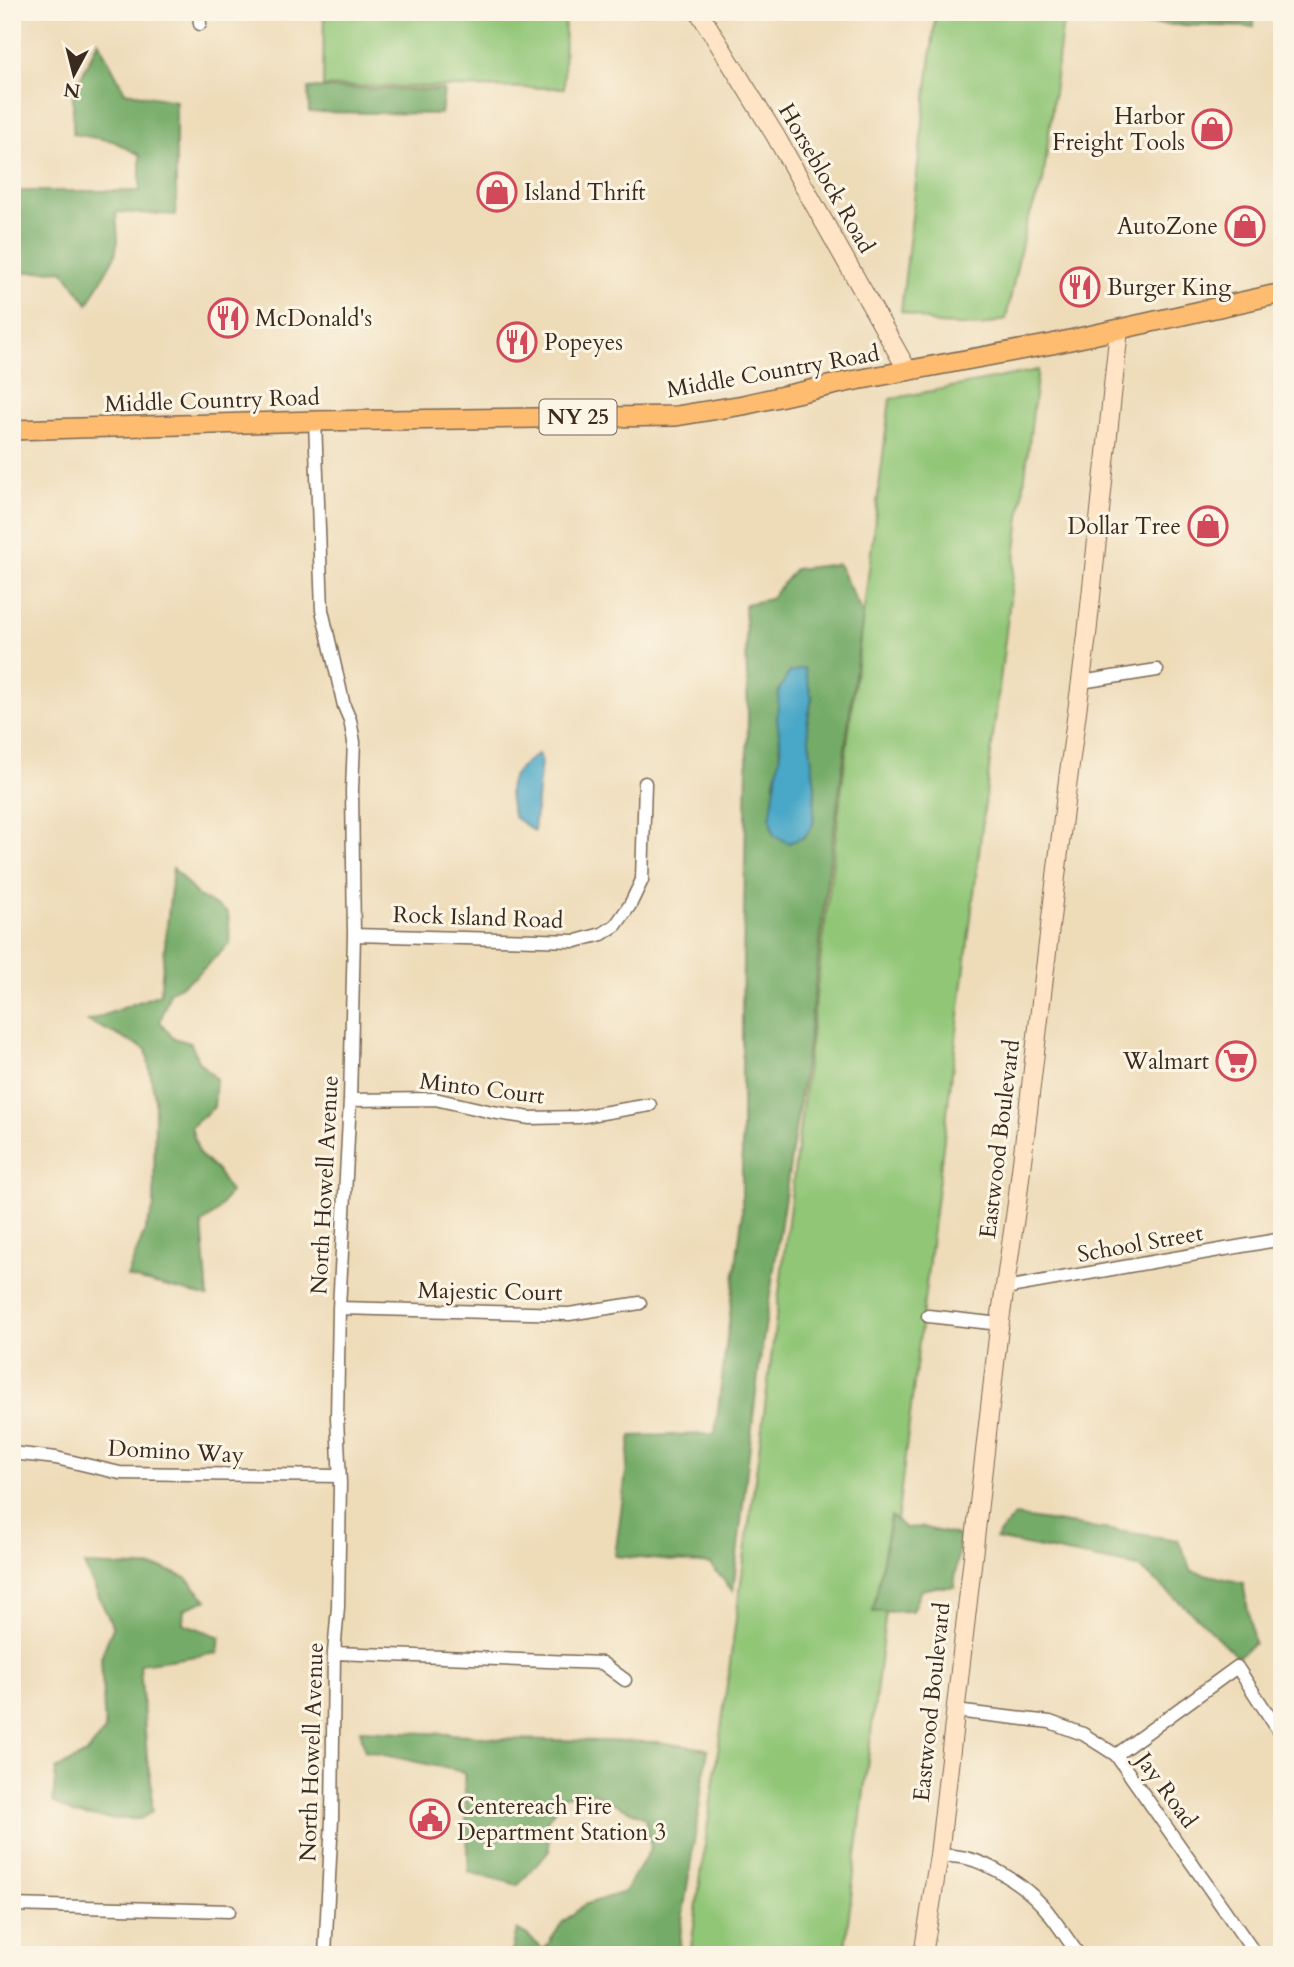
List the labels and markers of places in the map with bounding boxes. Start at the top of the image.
place label: Harbor Freight Tools [1052,101,1186,158]
shop icon: Harbor Freight Tools [1191,108,1233,150]
shop icon: Island Thrift [476,171,518,213]
place label: Island Thrift [524,177,645,208]
shop icon: AutoZone [1224,205,1266,247]
place label: AutoZone [1117,211,1218,242]
restaurant icon: Burger King [1059,266,1101,308]
place label: Burger King [1107,272,1231,303]
restaurant icon: McDonald's [207,297,249,339]
place label: McDonald's [255,303,372,334]
restaurant icon: Popeyes [496,321,538,363]
place label: Popeyes [544,327,623,358]
shop icon: Dollar Tree [1187,505,1229,547]
place label: Dollar Tree [1068,511,1181,542]
supermarket icon: Walmart [1215,1040,1257,1082]
place label: Walmart [1122,1046,1209,1077]
place label: Centereach Fire Department Station 3 [457,1791,666,1848]
public building icon: Centereach Fire Department Station 3 [409,1798,451,1840]

